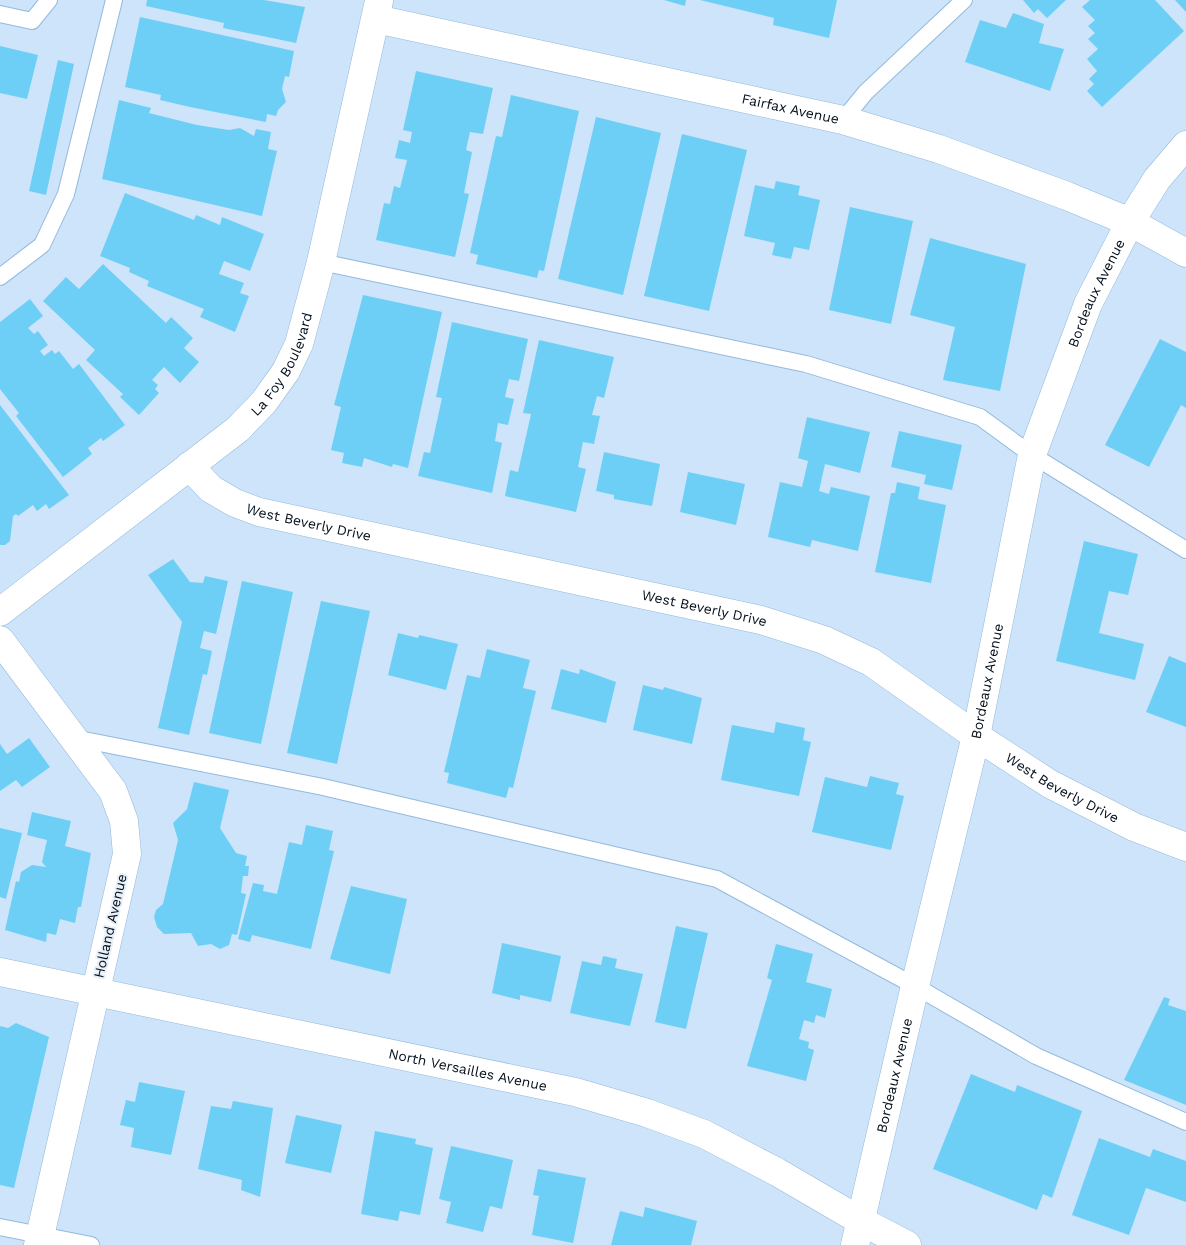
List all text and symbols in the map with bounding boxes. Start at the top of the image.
street label: Fairfax Avenue [740,90,841,127]
street label: Bordeaux Avenue [1065,236,1128,349]
street label: La Foy Boulevard [247,311,315,419]
street label: West Beverly Drive [244,500,373,544]
street label: West Beverly Drive [640,587,769,629]
street label: Bordeaux Avenue [968,622,1006,740]
street label: West Beverly Drive [1003,749,1122,826]
street label: Holland Avenue [90,872,130,980]
street label: Bordeaux Avenue [873,1016,915,1134]
street label: North Versailles Avenue [387,1045,549,1094]

